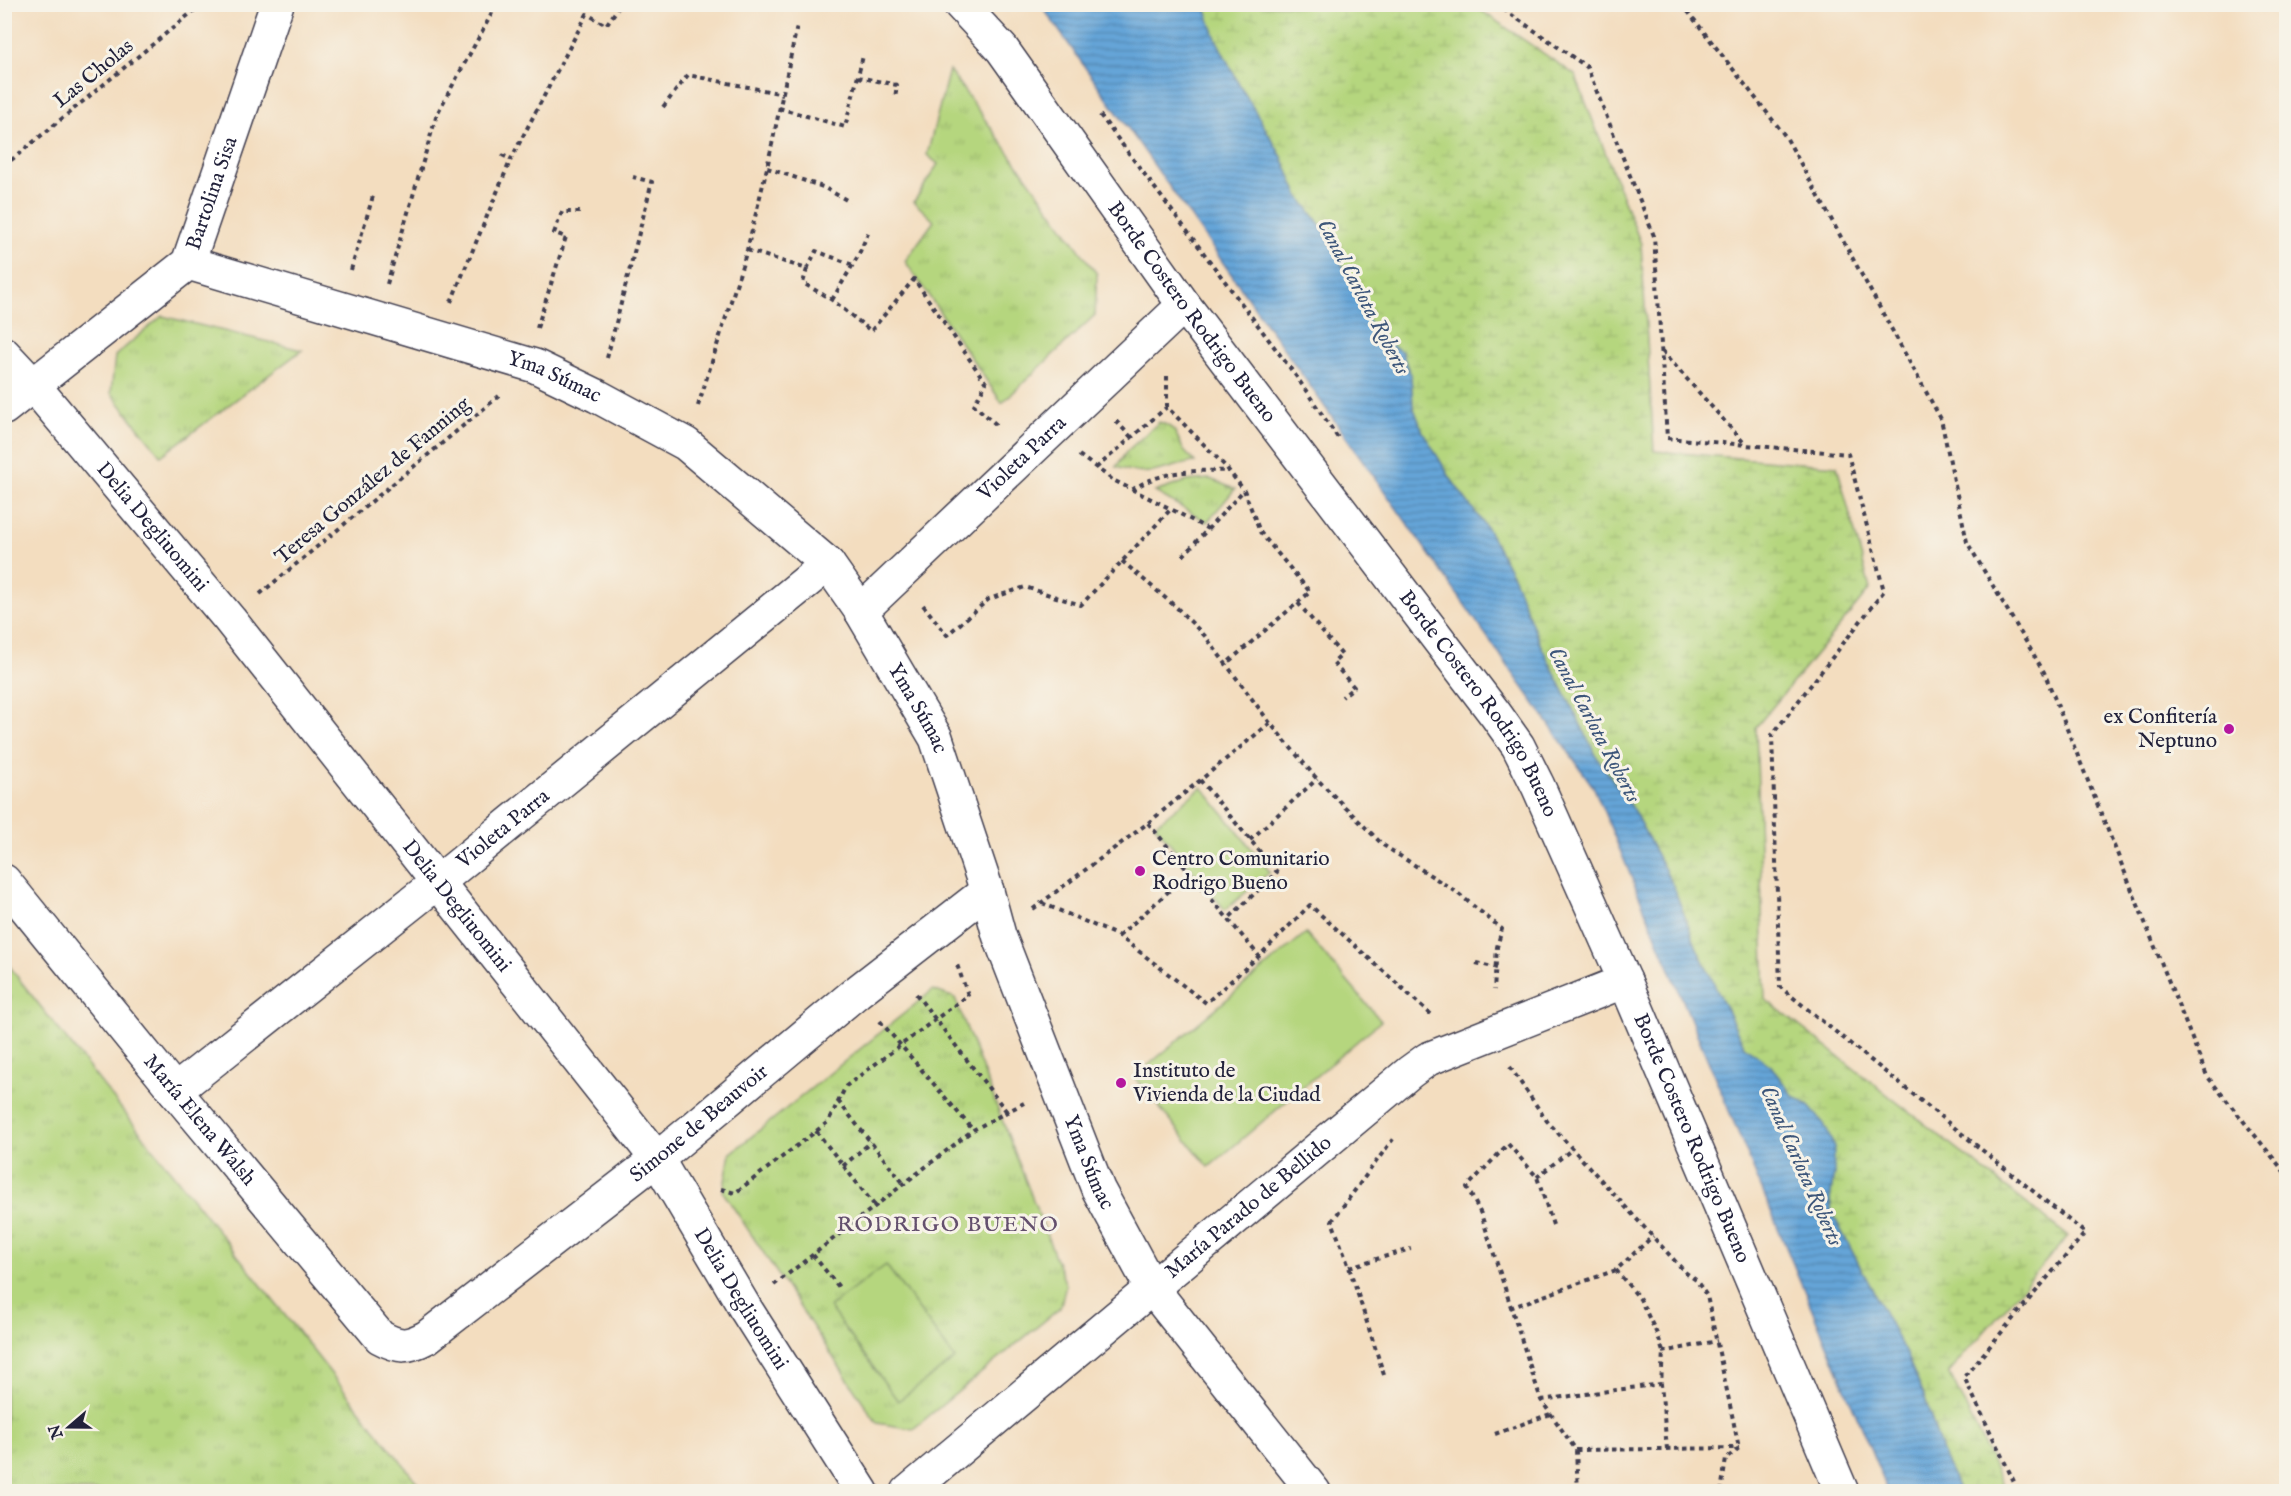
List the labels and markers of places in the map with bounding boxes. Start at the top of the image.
place label: ex Confitería Neptuno [2104,704,2218,755]
marker: ex Confitería Neptuno [2222,722,2236,736]
place label: Centro Comunitario Rodrigo Bueno [1152,846,1329,897]
marker: Centro Comunitario Rodrigo Bueno [1133,864,1147,878]
place label: Instituto de Vivienda de la Ciudad [1132,1058,1321,1109]
marker: Instituto de Vivienda de la Ciudad [1114,1076,1128,1090]

